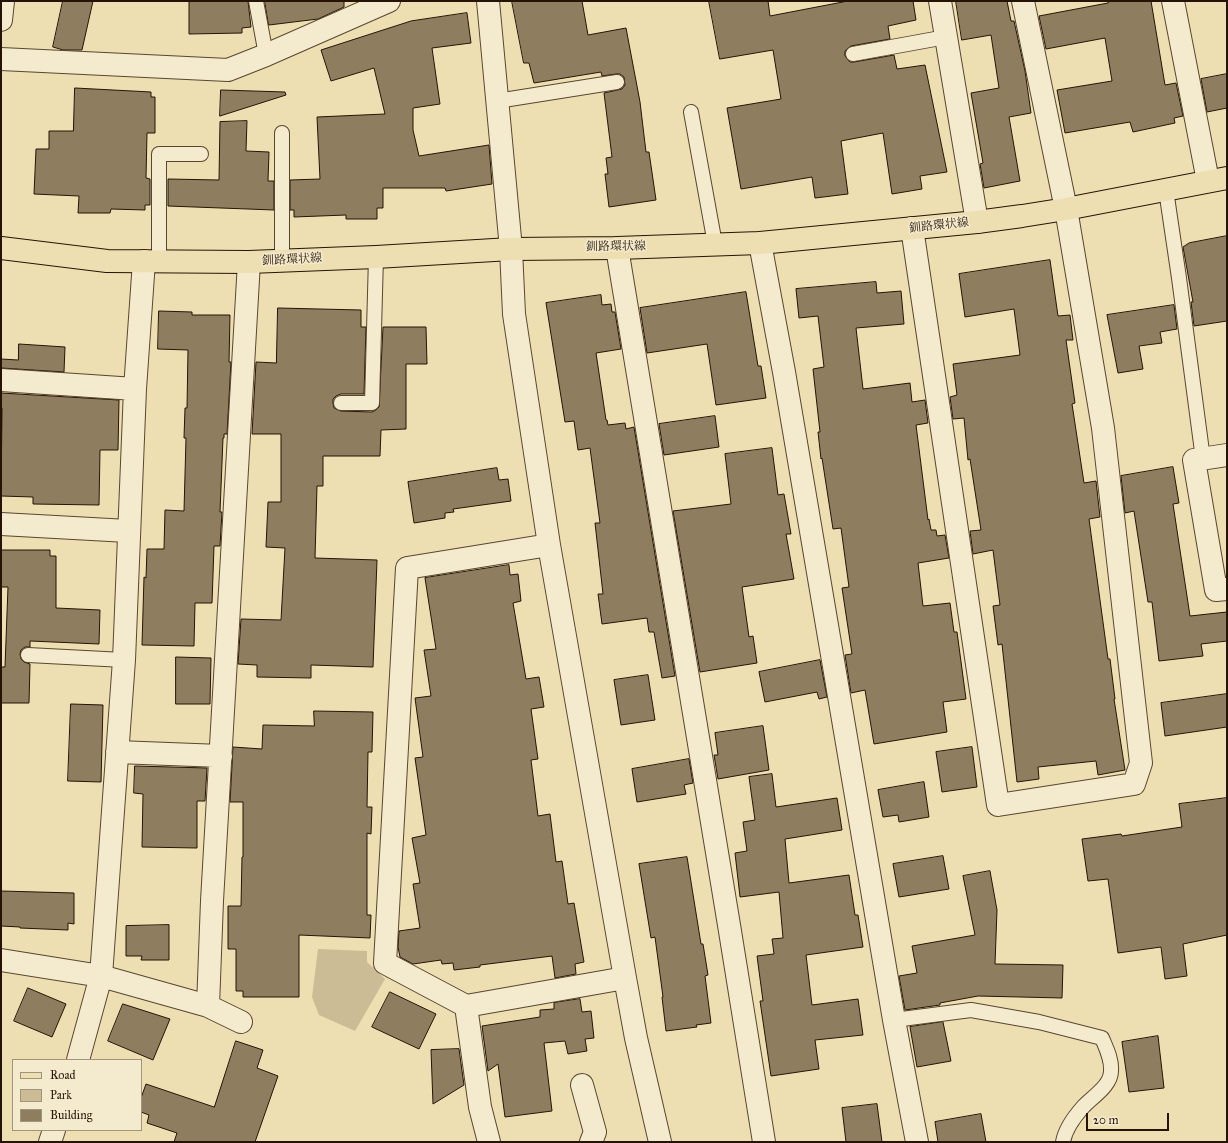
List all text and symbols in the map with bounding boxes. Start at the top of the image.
street label: 釧路環状線 [908,216,970,236]
street label: 釧路環状線 [586,239,646,255]
street label: 釧路環状線 [262,251,322,269]
legend [12,1059,142,1131]
text: Road [50,1068,76,1082]
text: Park [50,1088,72,1102]
scale bar [1088,1105,1171,1131]
text: Building [50,1108,92,1122]
text: 20 m [1093,1113,1119,1127]

